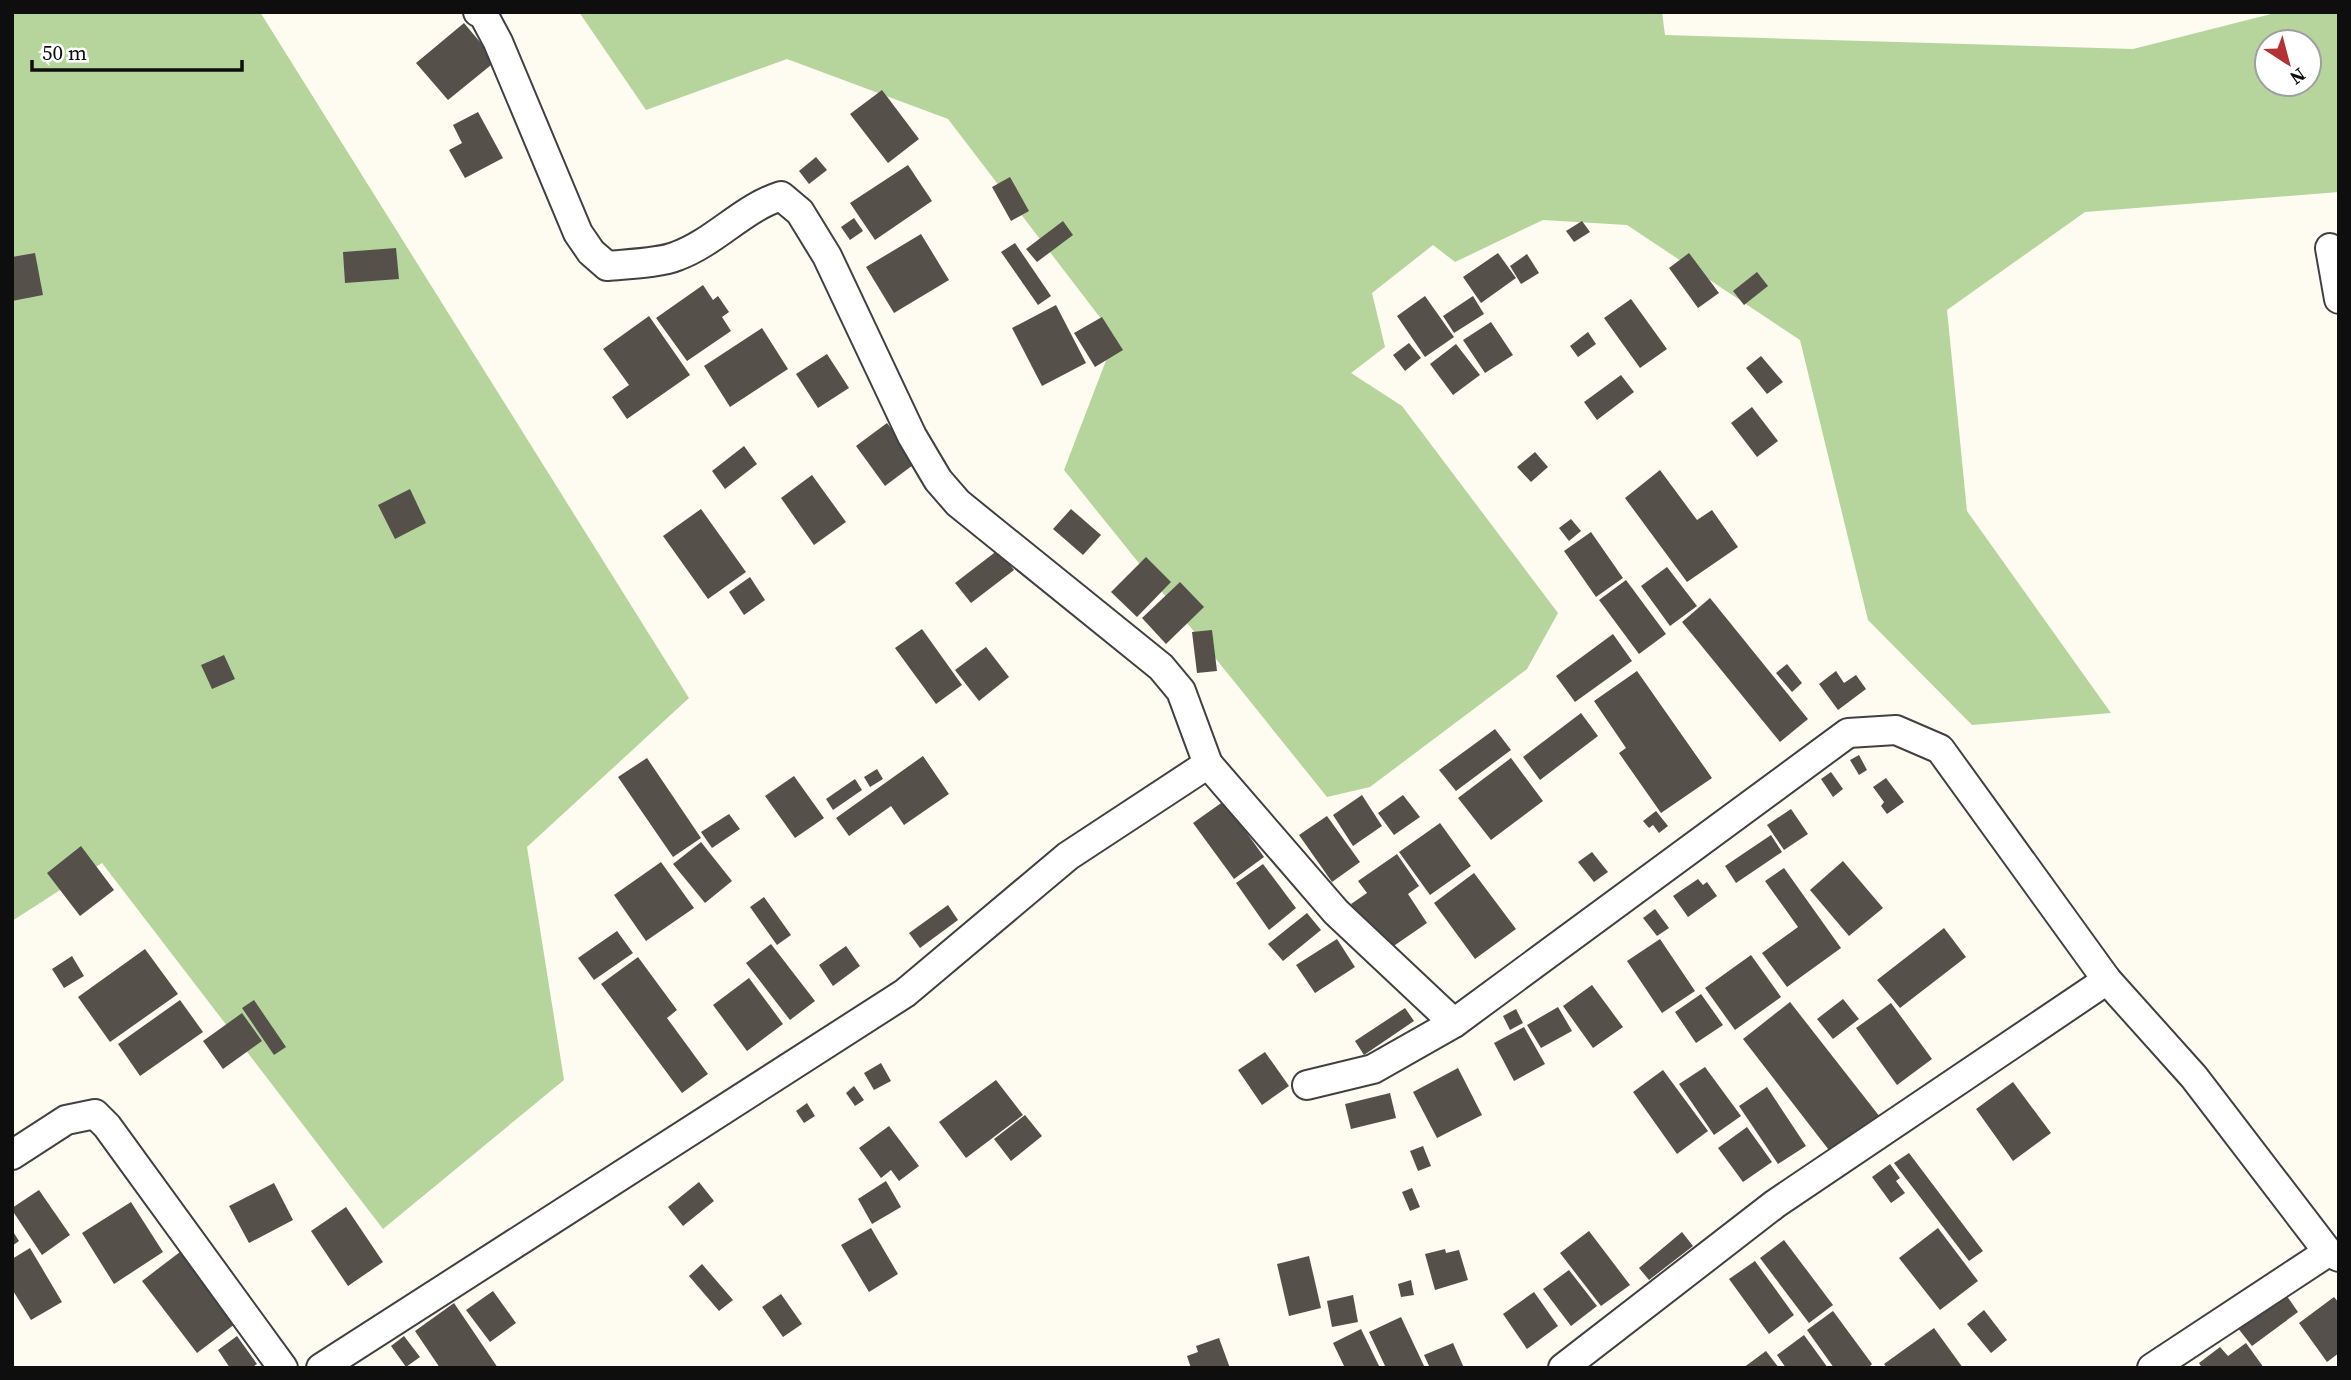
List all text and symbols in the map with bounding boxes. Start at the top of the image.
scale bar [32,28,242,72]
north arrow [2253,28,2323,98]
text: 50 m [42,38,87,67]
text: N [2285,62,2311,91]

